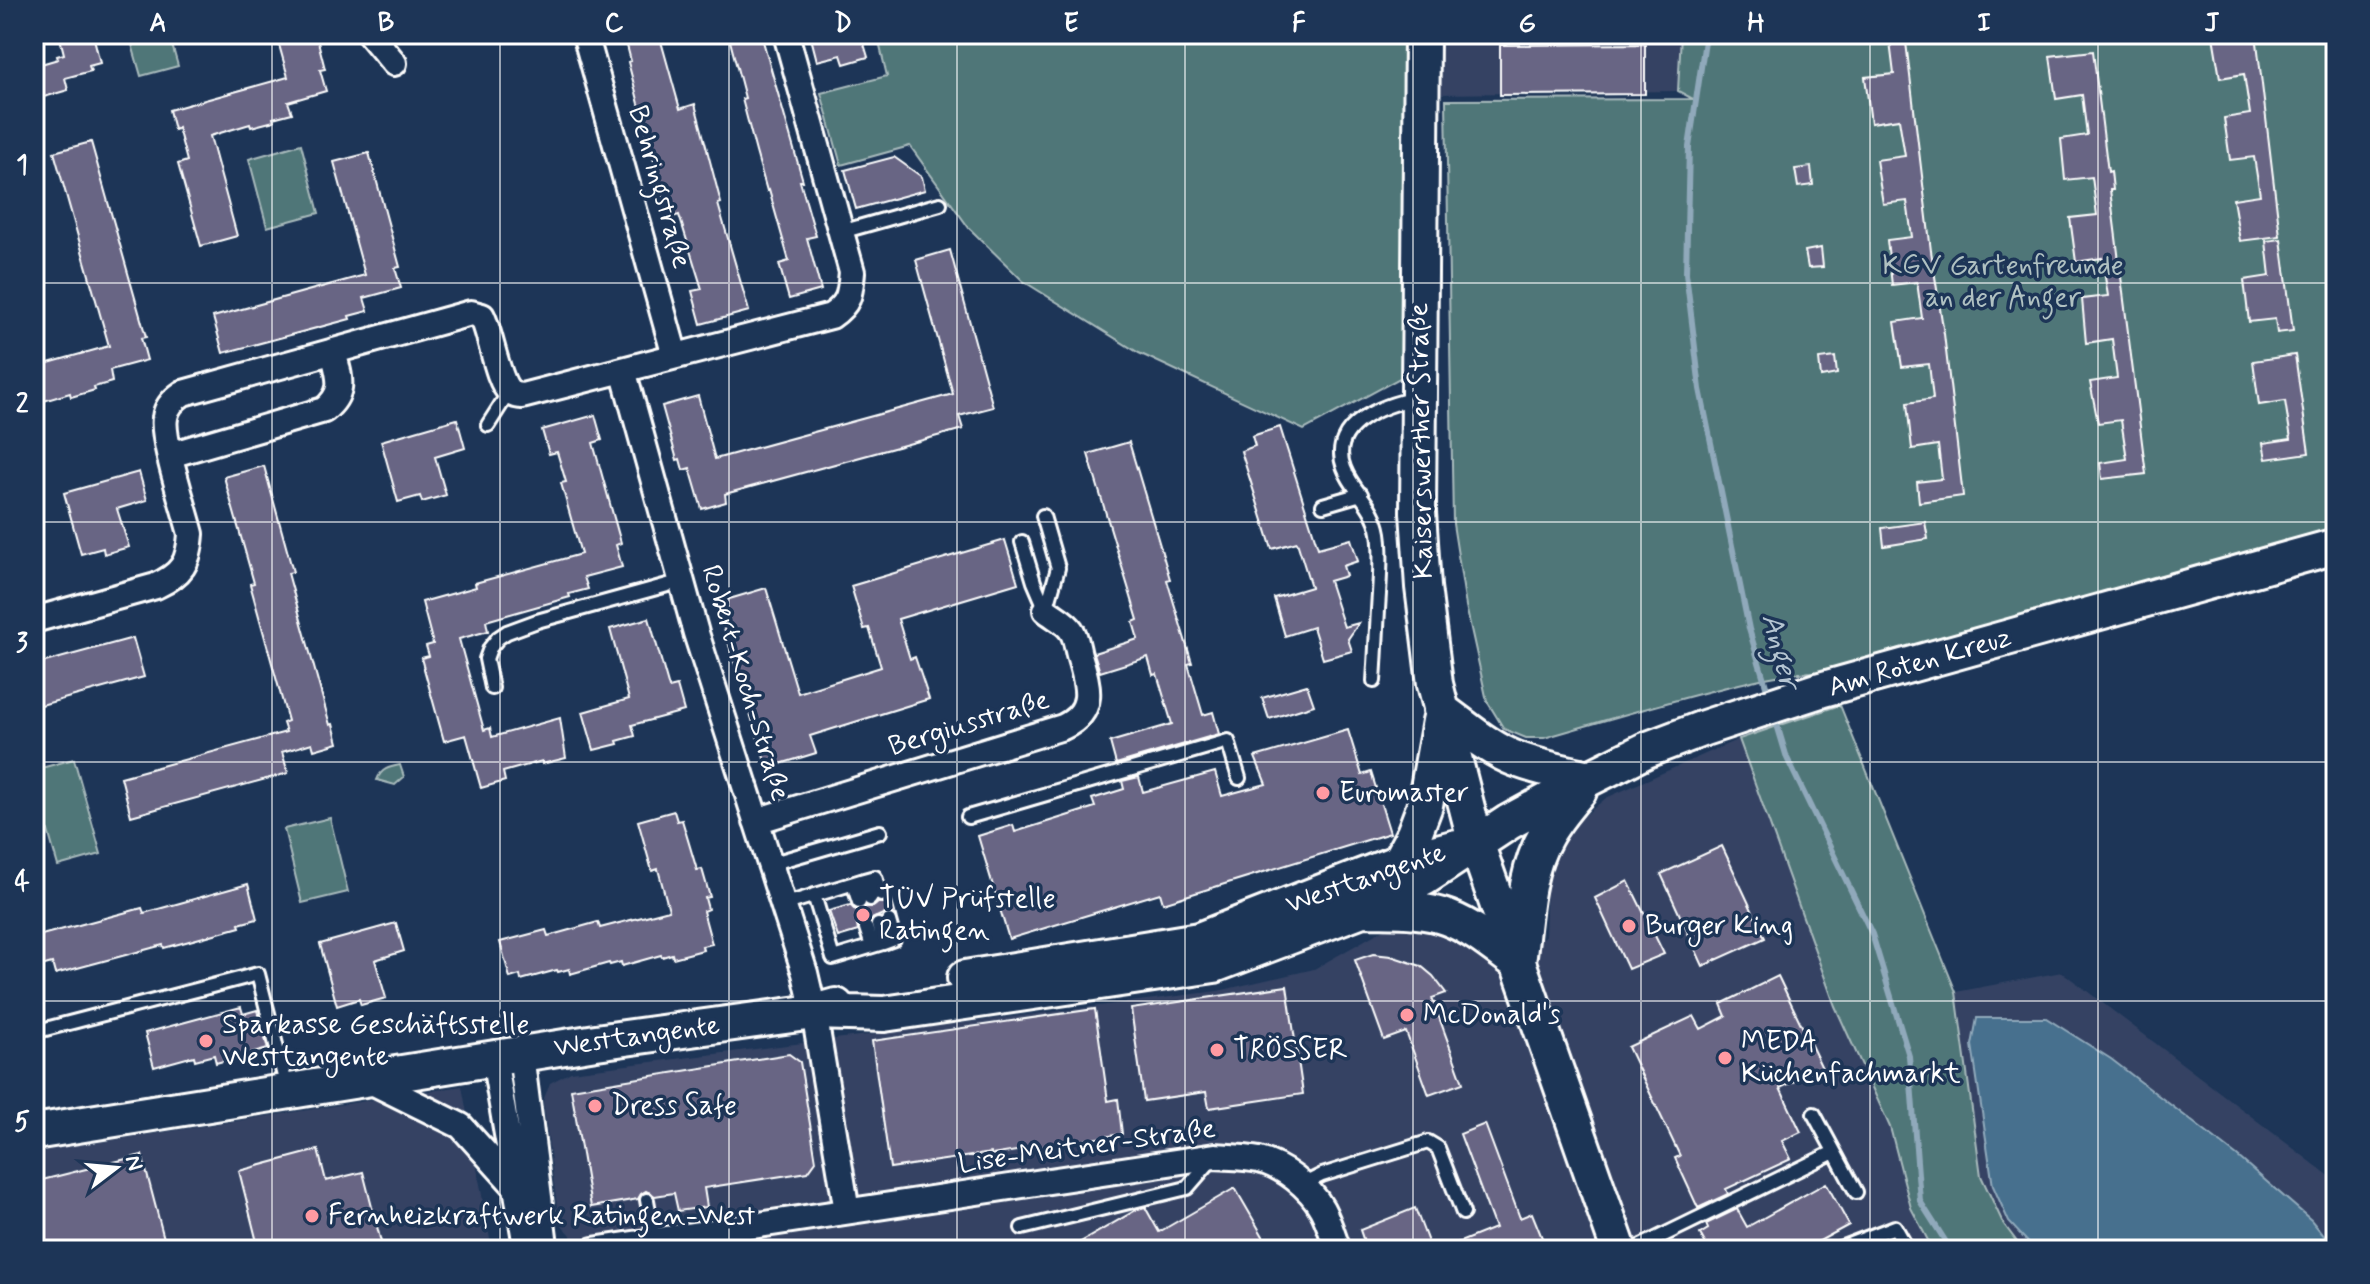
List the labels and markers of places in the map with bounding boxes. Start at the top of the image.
place label: Euromaster [1339,775,1469,812]
marker: Euromaster [1314,784,1332,802]
place label: TÜV Prüfstelle Ratingen [879,881,1056,953]
marker: TÜV Prüfstelle Ratingen [854,906,872,924]
place label: Burger King [1645,908,1793,947]
marker: Burger King [1620,917,1638,935]
place label: McDonald's [1423,997,1560,1034]
marker: McDonald's [1398,1006,1416,1024]
place label: Sparkasse Geschäftsstelle Westtangente [222,1007,529,1078]
place label: MEDA Küchenfachmarkt [1741,1024,1961,1093]
marker: Sparkasse Geschäftsstelle Westtangente [197,1032,215,1050]
place label: TRÖSSER [1233,1032,1348,1069]
marker: TRÖSSER [1208,1041,1226,1059]
marker: MEDA Küchenfachmarkt [1716,1049,1734,1067]
place label: Dress Safe [611,1088,737,1125]
marker: Dress Safe [586,1097,604,1115]
place label: Fernheizkraftwerk Ratingen-West [328,1198,756,1238]
marker: Fernheizkraftwerk Ratingen-West [303,1207,321,1225]

